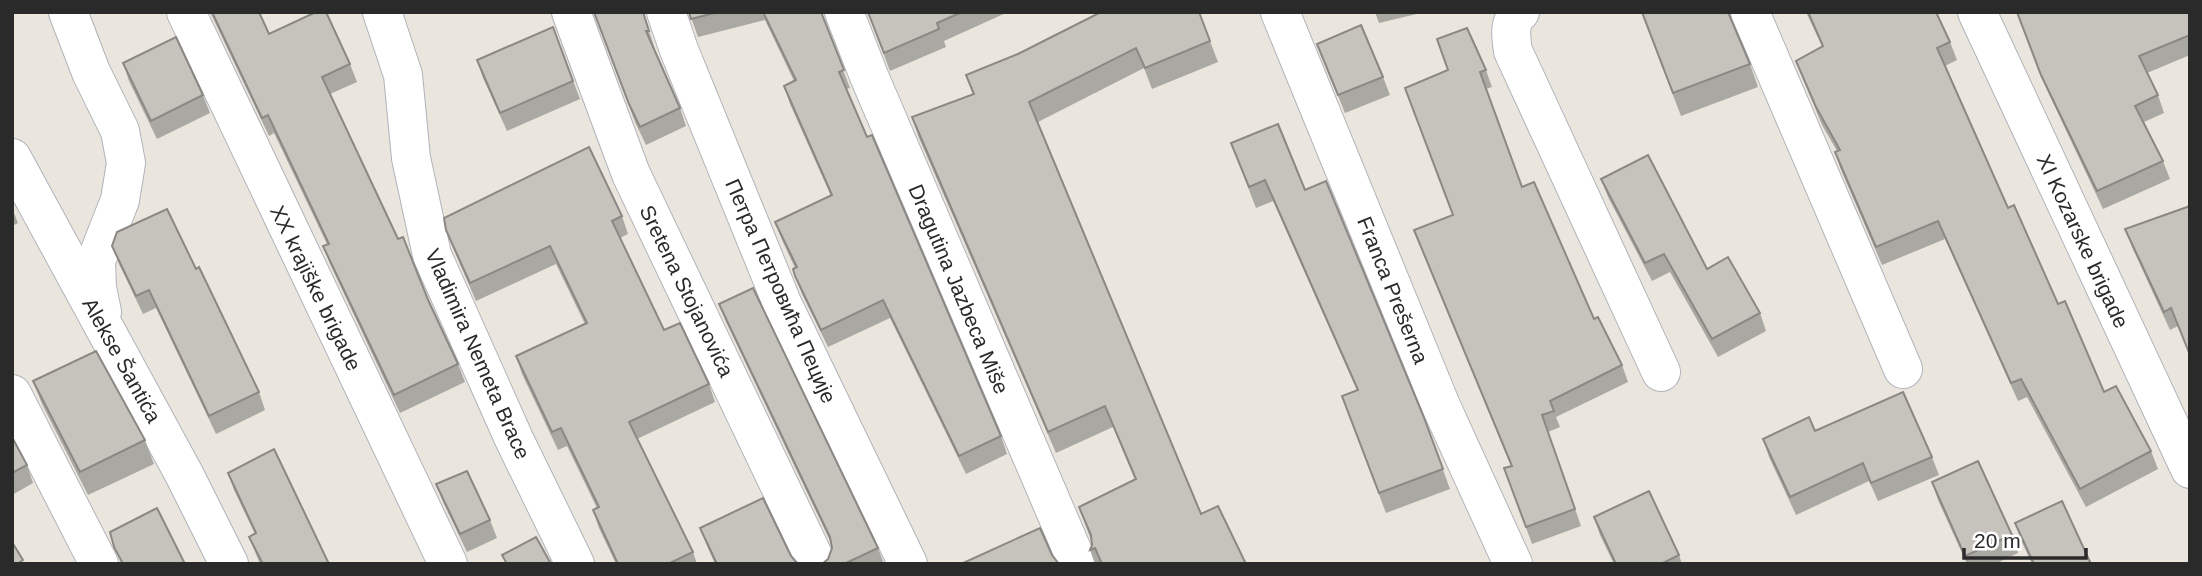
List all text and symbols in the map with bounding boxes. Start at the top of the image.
street label: XI Kozarske brigade [2033,150,2133,332]
street label: Петра Петровића Пеције [721,175,841,407]
street label: Dragutina Jazbeca Miše [904,181,1014,397]
street label: Sretena Stojanovića [635,201,739,381]
street label: XX krajiške brigade [266,202,366,374]
street label: Franca Prešerna [1353,213,1433,367]
street label: Vladimira Nemeta Brace [421,245,535,463]
street label: Alekse Šantića [78,294,166,427]
scale bar [1964,516,2086,560]
text: 20 m [1974,529,2021,552]

